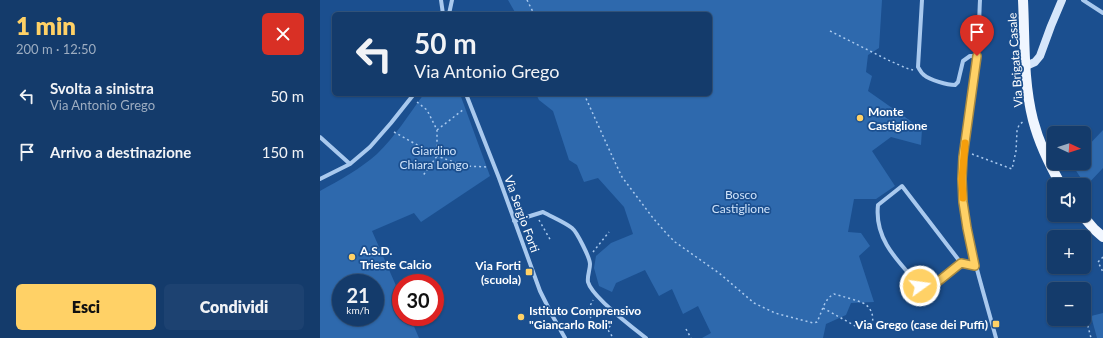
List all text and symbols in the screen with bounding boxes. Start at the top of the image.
text: 1 min [16,11,76,40]
street label: Via Brigata Casale [1004,12,1026,108]
button: close [262,13,304,55]
pin [960,15,994,56]
icon: arrive [966,21,988,43]
text: 50 m [414,26,477,60]
icon: left [348,28,400,80]
text: 200 m · 12:50 [16,41,96,57]
text: Via Antonio Grego [414,60,559,82]
text: Svolta a sinistra [50,79,154,97]
icon: left [16,85,38,107]
text: 50 m [270,87,304,105]
text: Via Antonio Grego [50,97,155,113]
place label: Monte Castiglione [868,104,928,133]
marker: Monte Castiglione [855,113,865,123]
north arrow [1047,126,1091,170]
map controls [1047,126,1091,326]
icon: arrive [16,141,38,163]
text: Arrivo a destinazione [50,143,191,161]
text: 150 m [262,143,304,161]
park label: Giardino Chiara Longo [399,143,469,172]
street label: Via Sergio Forti [501,173,543,255]
button: sound [1047,178,1091,222]
park label: Bosco Castiglione [712,187,770,216]
button: + [1047,230,1091,274]
place label: A.S.D. Trieste Calcio [359,243,432,272]
marker: A.S.D. Trieste Calcio [347,252,357,262]
place label: Via Forti (scuola) [474,258,521,287]
position arrow [899,265,941,307]
marker: Via Forti (scuola) [524,267,534,277]
speed limit sign: 30 [392,274,444,326]
button: − [1047,282,1091,326]
text: 21 [346,283,370,307]
button: Esci [16,284,156,330]
button: Condividi [164,284,304,330]
place label: Istituto Comprensivo "Giancarlo Roli" [529,303,641,332]
text: km/h [346,304,370,316]
marker: Istituto Comprensivo "Giancarlo Roli" [516,312,526,322]
place label: Via Grego (case dei Puffi) [854,317,988,332]
marker: Via Grego (case dei Puffi) [991,319,1001,329]

